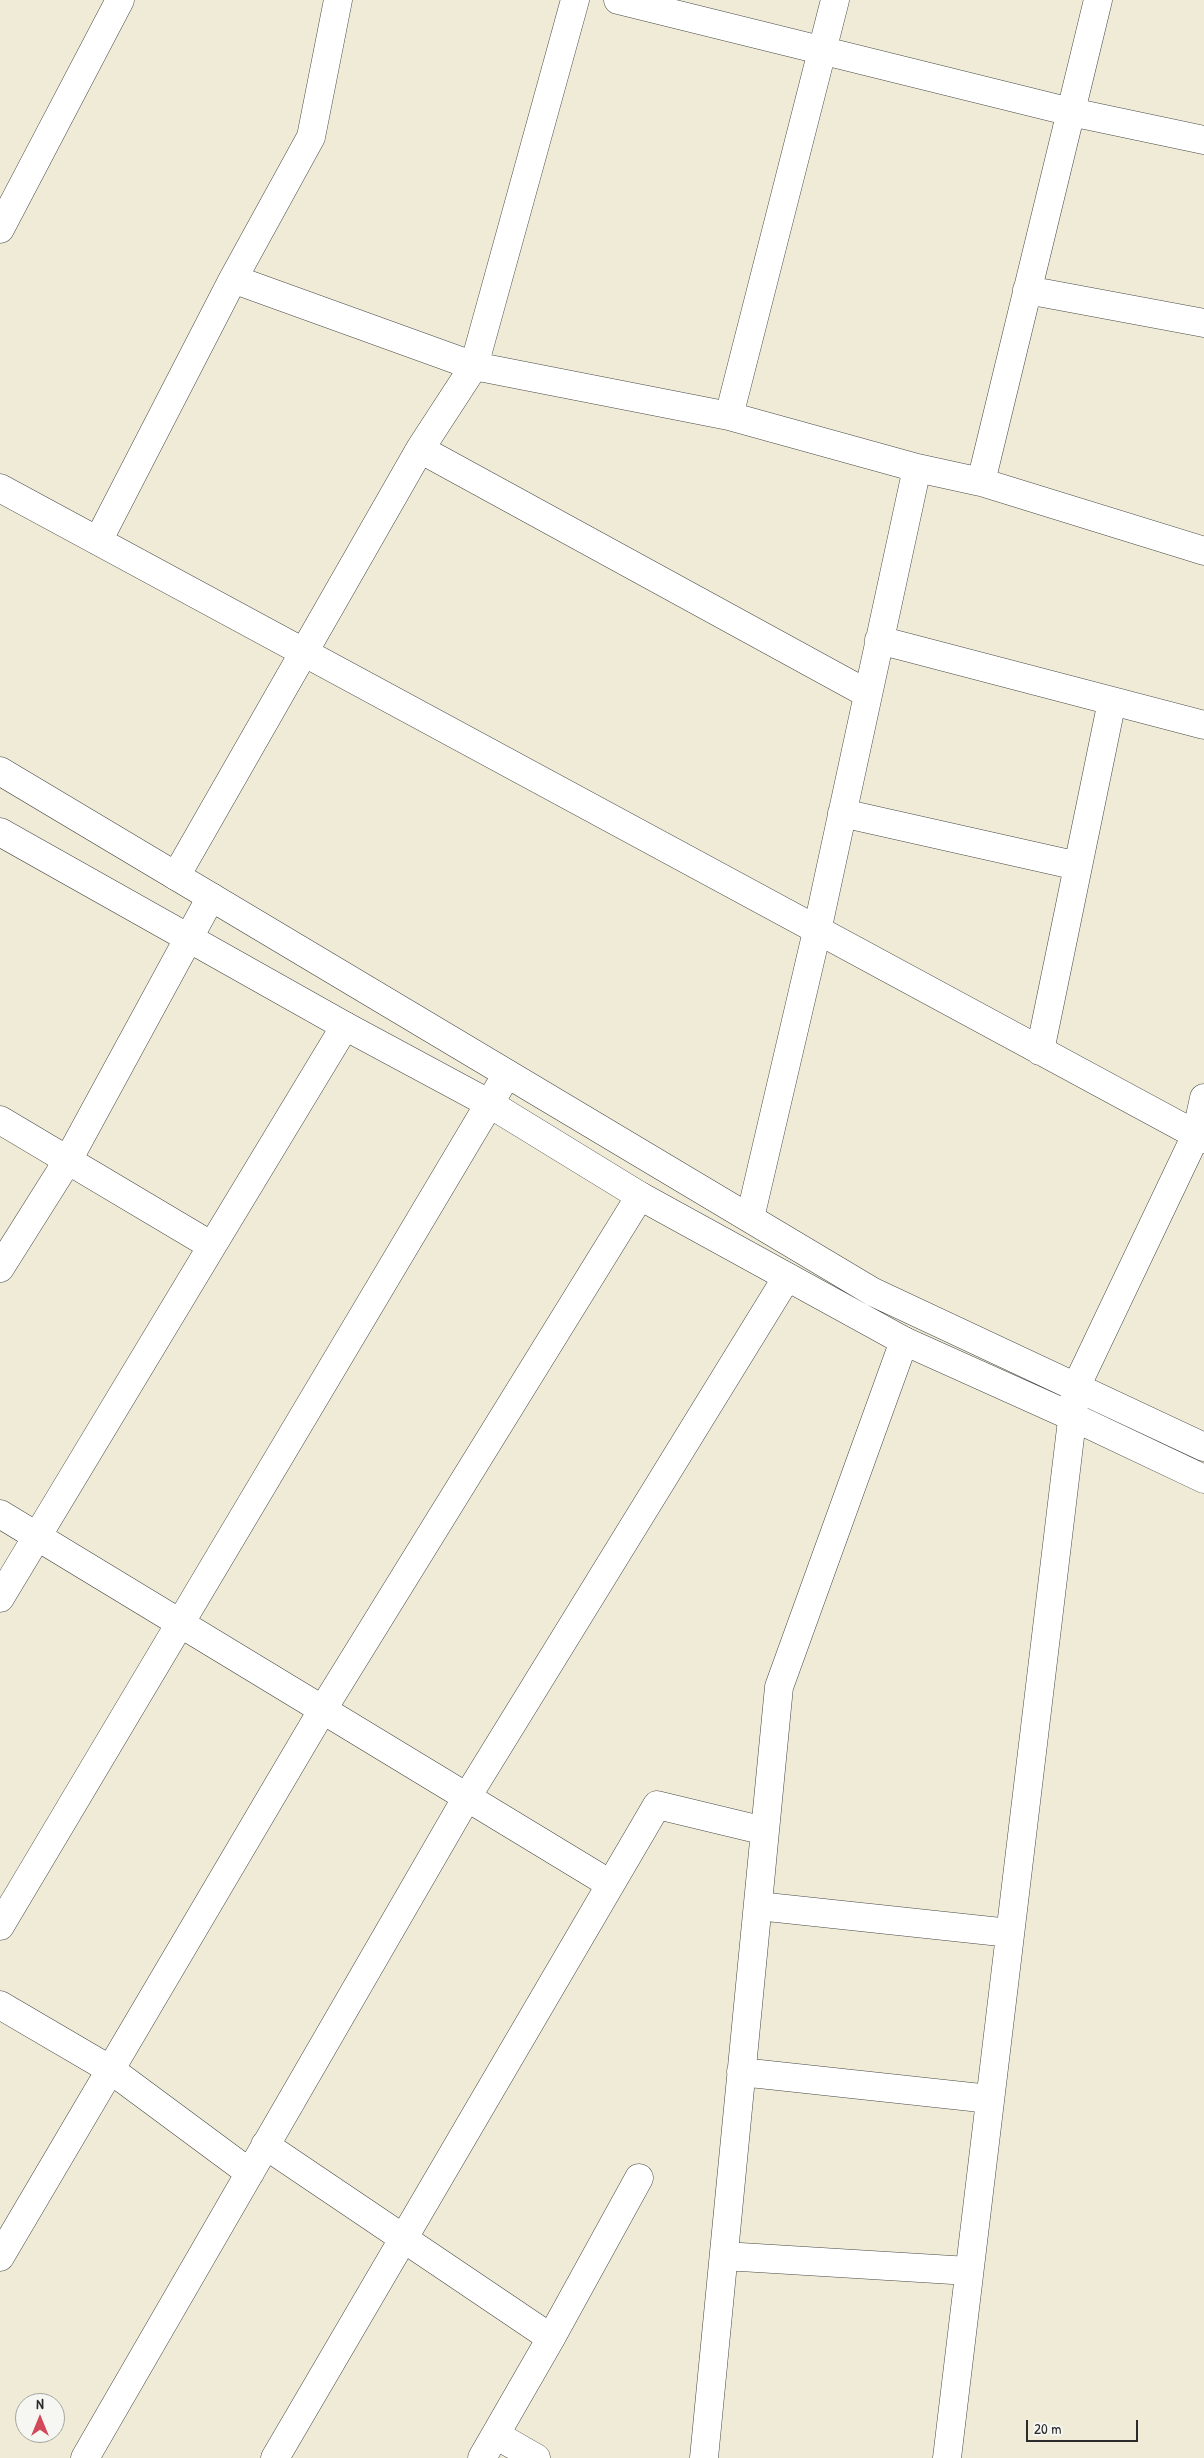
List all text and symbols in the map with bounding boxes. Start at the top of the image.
north arrow [15,2393,65,2443]
text: N [36,2394,44,2413]
scale bar [1029,2410,1142,2442]
text: 20 m [1034,2418,1061,2439]

